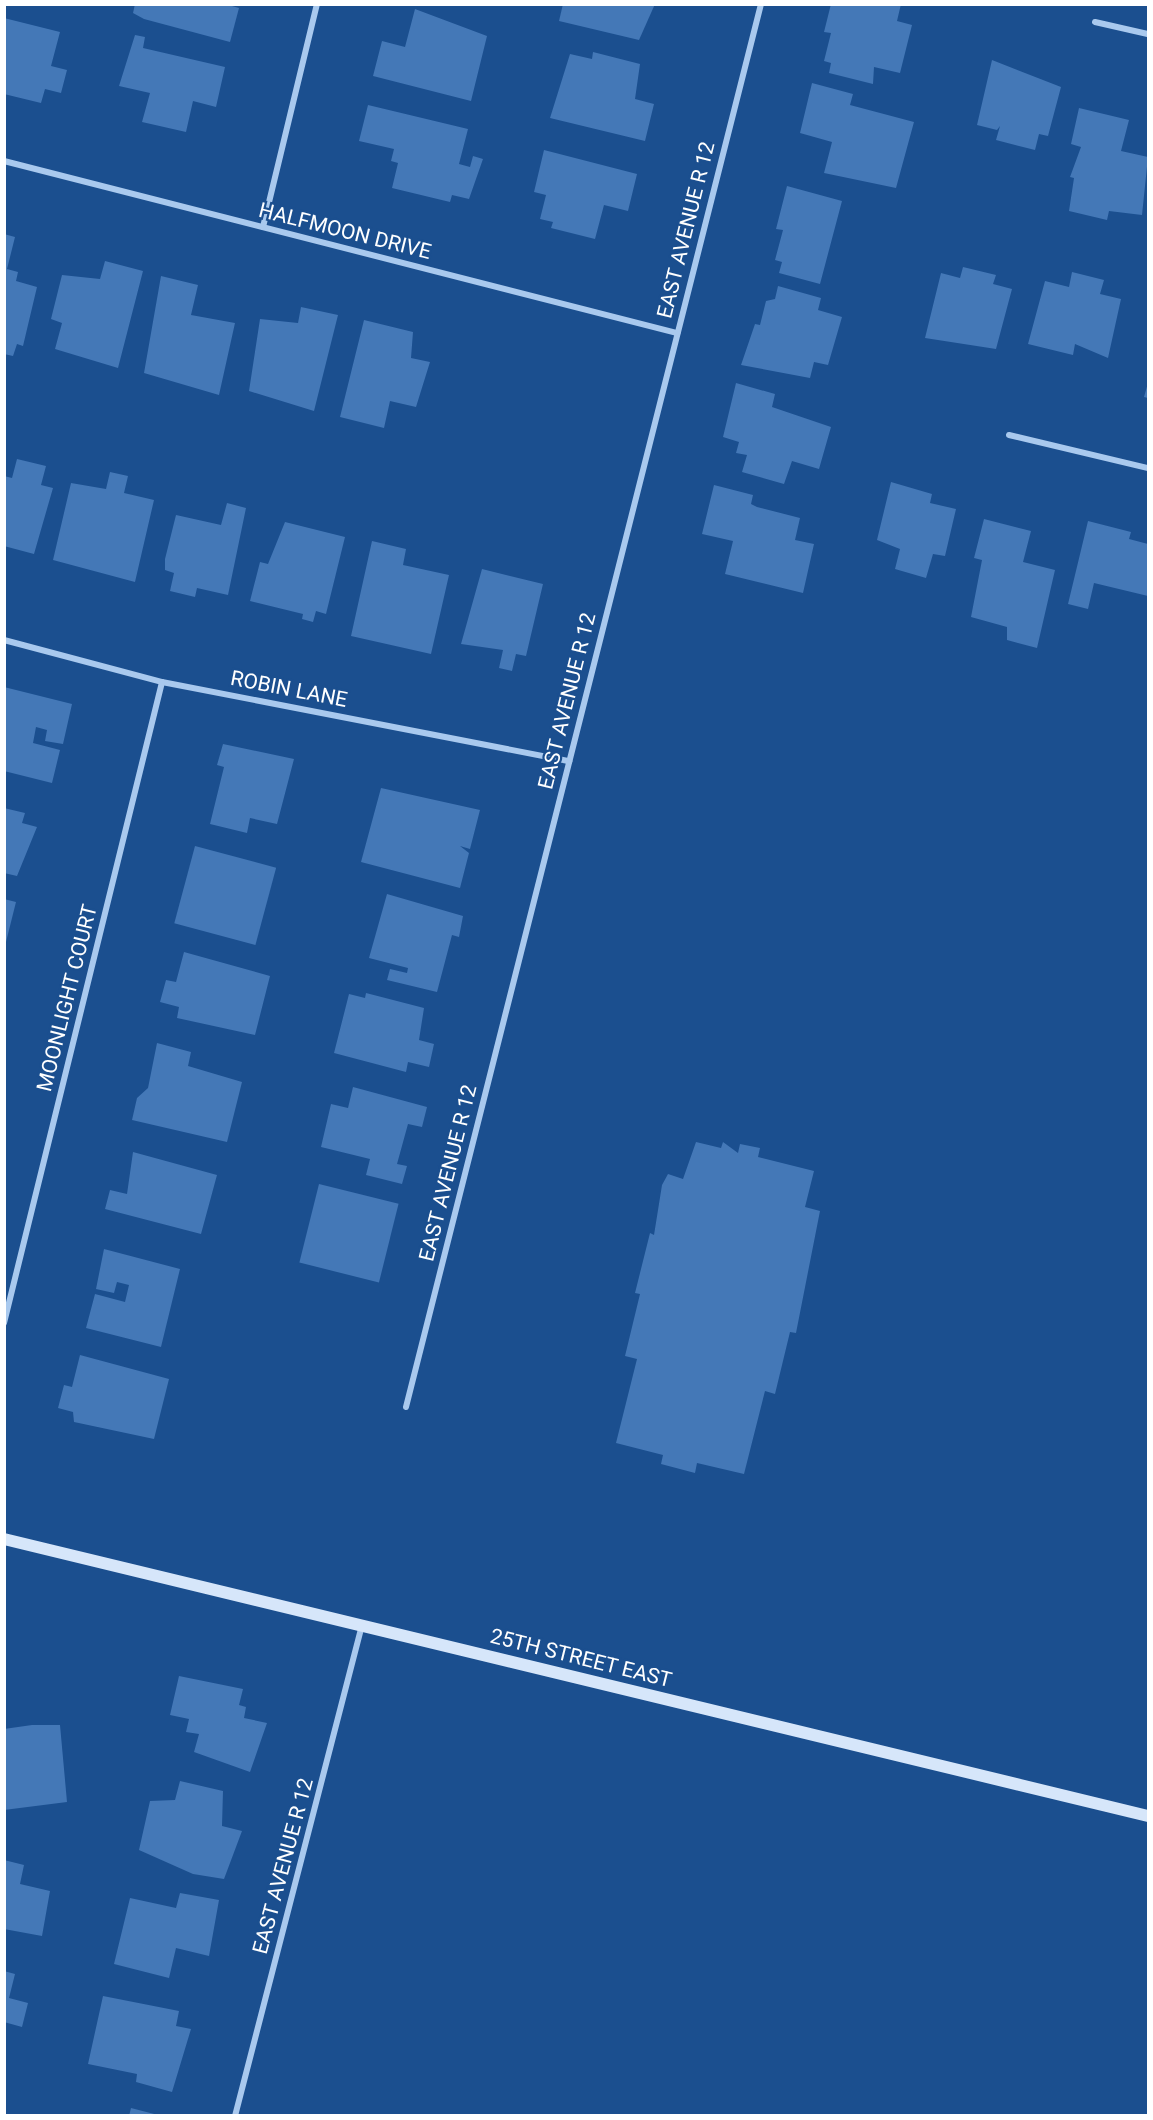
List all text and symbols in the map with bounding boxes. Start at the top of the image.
street label: EAST AVENUE R 12 [652,139,720,321]
street label: HALFMOON DRIVE [256,197,434,265]
street label: EAST AVENUE R 12 [533,610,601,792]
street label: ROBIN LANE [228,665,350,713]
street label: MOONLIGHT COURT [32,902,102,1094]
street label: EAST AVENUE R 12 [414,1082,482,1264]
street label: 25TH STREET EAST [487,1623,675,1693]
street label: EAST AVENUE R 12 [247,1775,319,1957]

